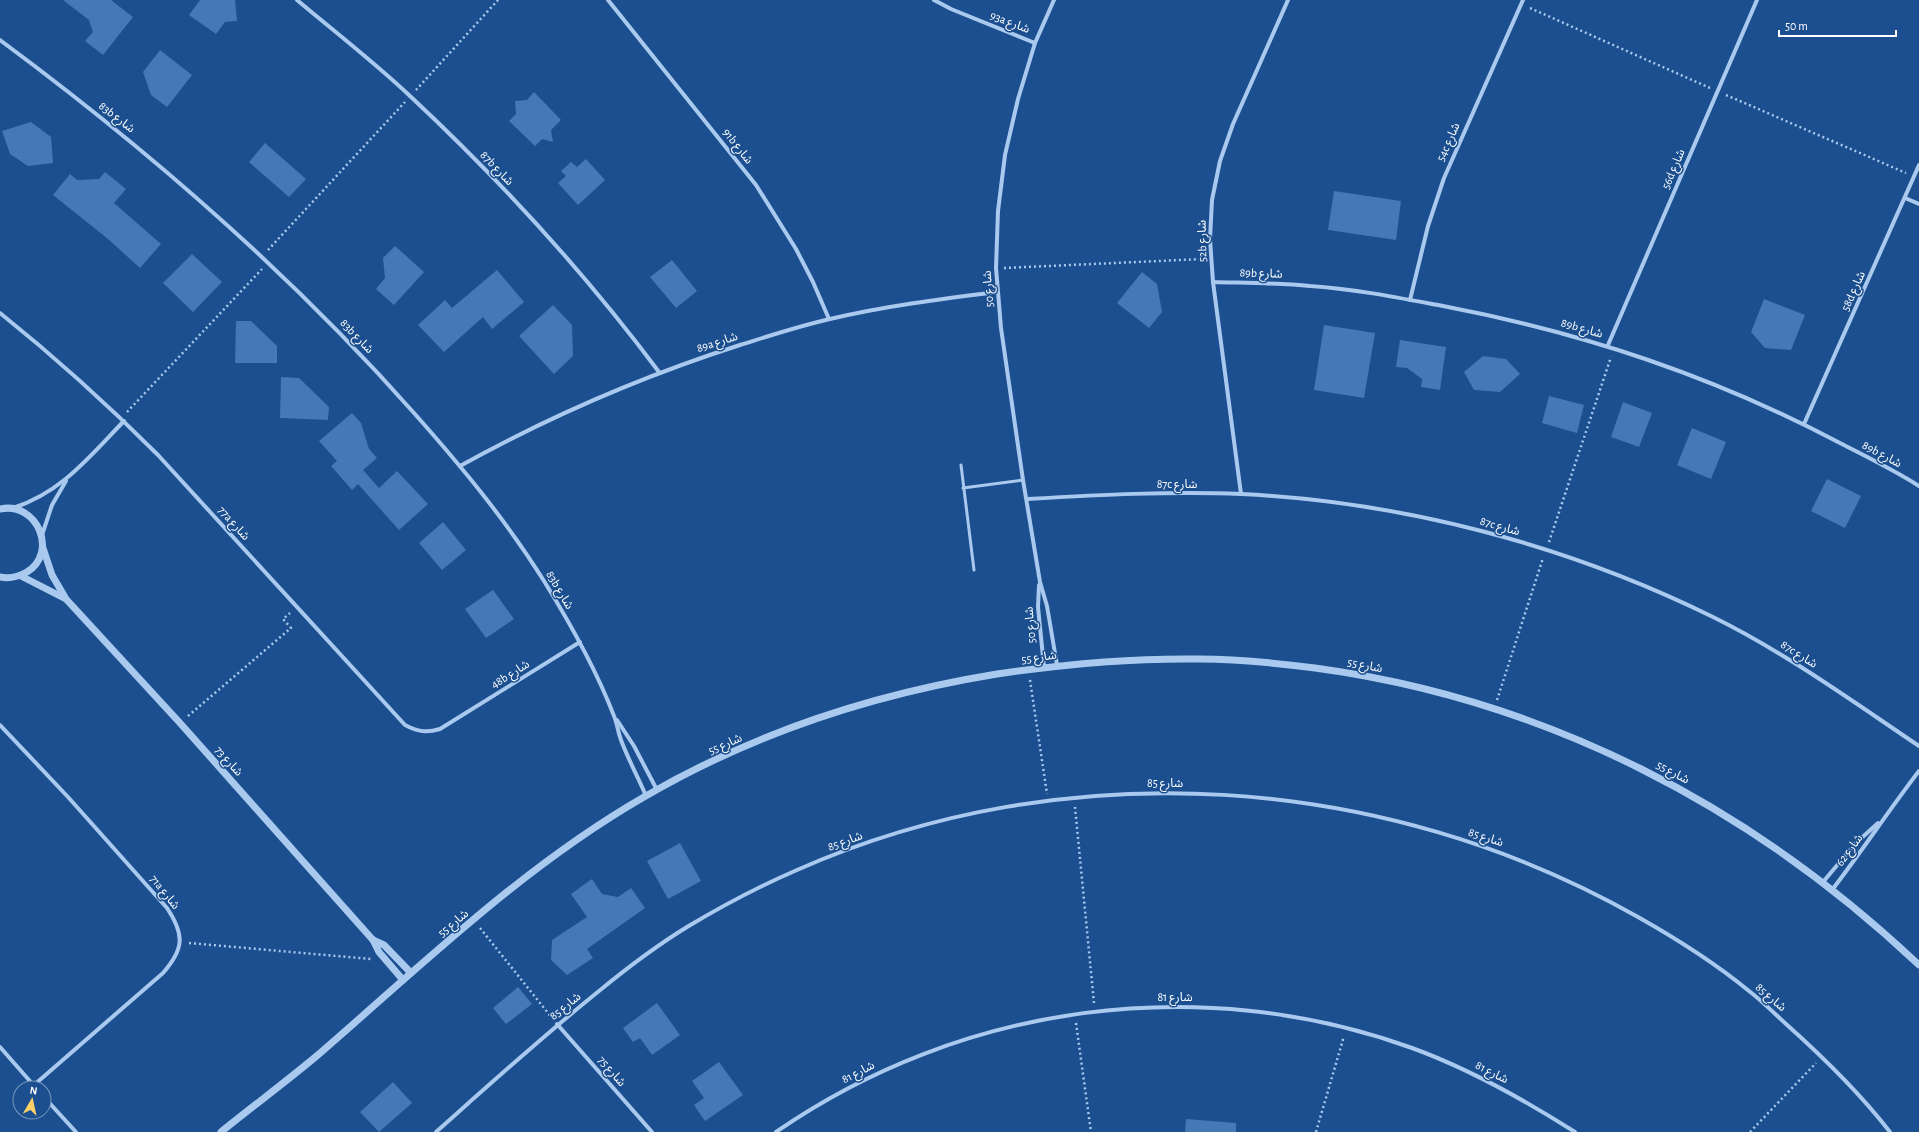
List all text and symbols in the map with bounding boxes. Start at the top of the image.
street label: 93a شارع [987,9,1032,38]
scale bar [1779,12,1896,38]
text: 50 m [1785,20,1808,32]
street label: 83b شارع [95,99,137,137]
street label: 54c شارع [1434,121,1465,164]
street label: 91b شارع [718,126,755,168]
street label: 56d شارع [1659,147,1690,192]
street label: 87b شارع [476,149,516,189]
street label: 52b شارع [1196,220,1211,262]
street label: 89b شارع [1239,266,1283,283]
street label: 58d شارع [1839,269,1870,314]
street label: شارع 50 [981,270,998,308]
street label: 89b شارع [1559,316,1604,343]
street label: 83b شارع [336,317,376,357]
street label: 89a شارع [695,330,740,357]
street label: 89b شارع [1859,439,1904,472]
street label: 87c شارع [1157,478,1197,493]
street label: 77a شارع [214,504,252,544]
street label: 87c شارع [1478,515,1521,540]
street label: 83b شارع [541,569,576,613]
street label: شارع 50 [1022,606,1041,644]
street label: 87c شارع [1777,638,1819,672]
street label: شارع 55 [1021,649,1058,668]
street label: شارع 55 [1346,656,1384,677]
street label: 48b شارع [489,658,533,693]
street label: شارع 55 [706,731,745,759]
street label: شارع 73 [210,744,245,780]
street label: شارع 55 [1653,758,1691,788]
street label: شارع 85 [1147,777,1183,792]
street label: شارع 85 [1466,826,1505,851]
street label: شارع 85 [826,829,865,856]
street label: شارع 62 [1833,832,1867,870]
street label: 71a شارع [145,873,182,913]
street label: شارع 55 [436,907,472,941]
street label: شارع 85 [1751,981,1789,1016]
street label: شارع 85 [547,990,585,1024]
street label: شارع 81 [1157,991,1193,1006]
street label: شارع 75 [594,1054,628,1090]
street label: شارع 81 [840,1059,878,1088]
street label: شارع 81 [1472,1059,1510,1088]
north arrow [12,1080,52,1120]
text: N [29,1085,38,1097]

